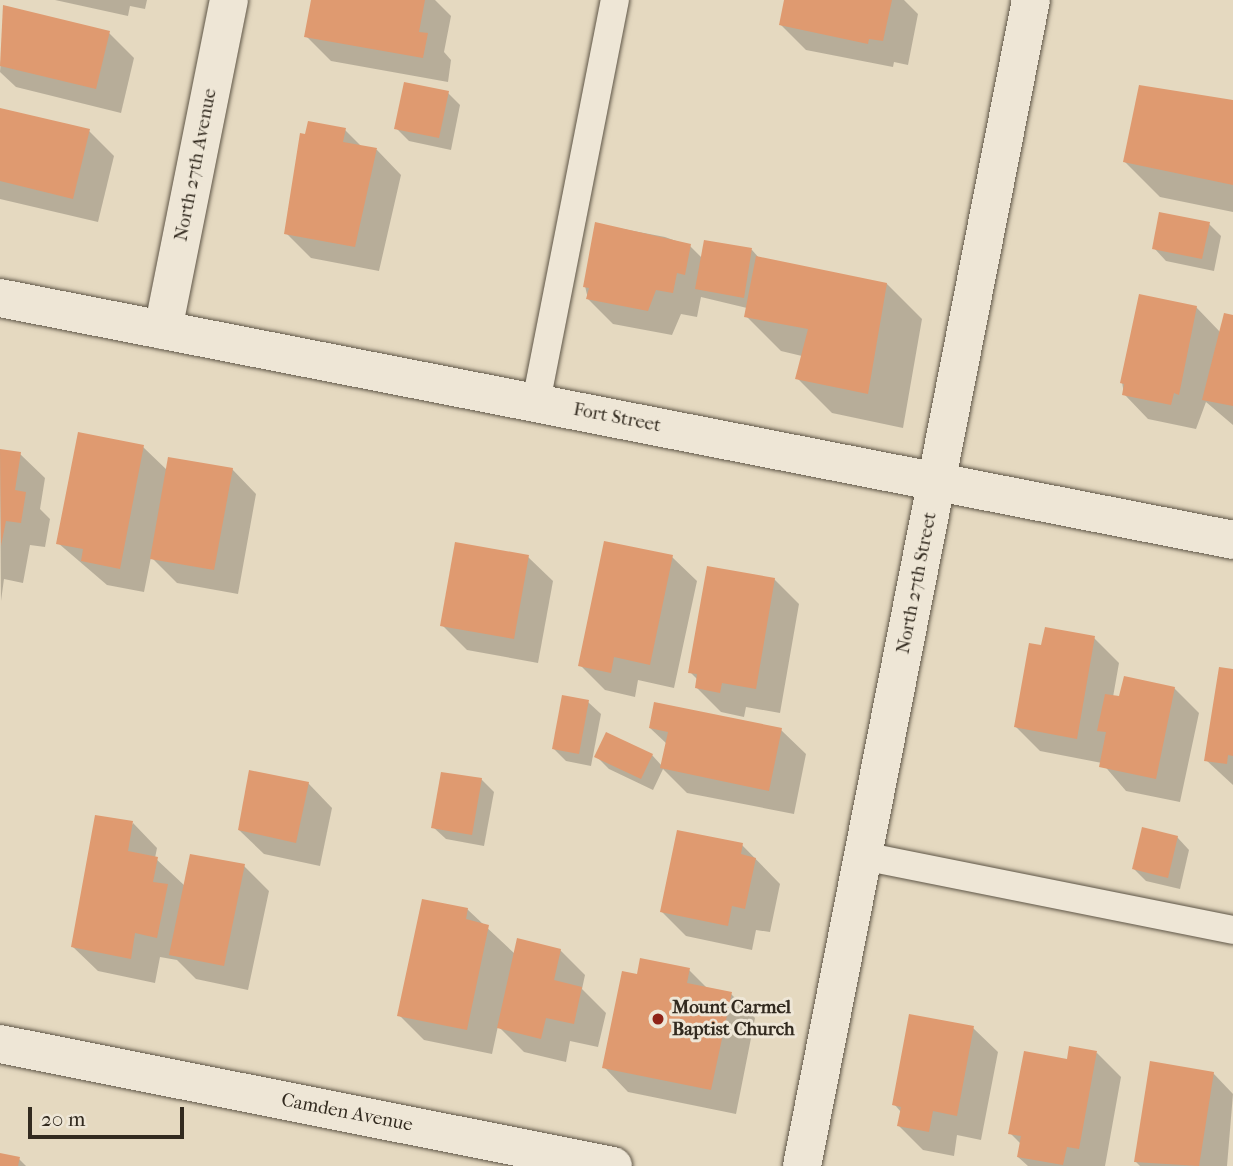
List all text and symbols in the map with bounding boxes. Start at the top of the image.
street label: North 27th Avenue [170,87,222,243]
street label: Fort Street [571,398,663,438]
street label: North 27th Street [892,510,942,656]
place label: Mount Carmel Baptist Church [672,997,795,1041]
marker: Mount Carmel Baptist Church [650,1011,666,1027]
street label: Camden Avenue [279,1089,415,1137]
scale bar [32,1092,187,1136]
text: 20 m [41,1107,85,1131]

